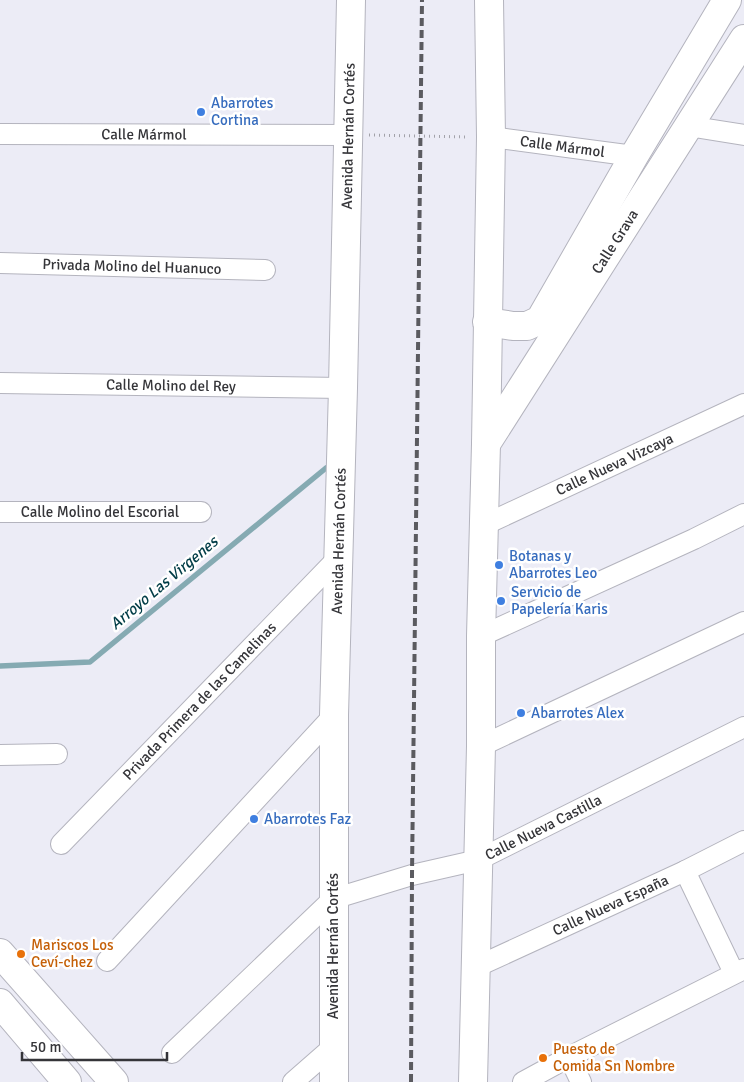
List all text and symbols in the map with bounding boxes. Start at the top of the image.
street label: Avenida Hernán Cortés [338,62,359,210]
place label: Abarrotes Cortina [211,94,274,129]
marker: Abarrotes Cortina [195,106,207,118]
street label: Calle Mármol [101,125,187,144]
street label: Calle Mármol [519,132,606,161]
street label: Calle Grava [588,206,642,277]
street label: Privada Molino del Huanuco [42,255,222,278]
street label: Calle Molino del Rey [106,376,236,395]
street label: Calle Nueva Vizcaya [553,429,676,499]
street label: Avenida Hernán Cortés [328,467,350,615]
street label: Calle Molino del Escorial [21,503,179,521]
water label: Arroyo Las Virgenes [106,531,224,634]
place label: Botanas y Abarrotes Leo [509,547,598,582]
marker: Botanas y Abarrotes Leo [493,559,505,571]
place label: Servicio de Papelería Karis [511,583,608,618]
marker: Servicio de Papelería Karis [495,595,507,607]
street label: Privada Primera de las Camelinas [119,618,280,784]
place label: Abarrotes Alex [531,704,624,722]
marker: Abarrotes Alex [515,707,527,719]
street label: Calle Nueva Castilla [482,791,605,864]
place label: Abarrotes Faz [264,810,352,828]
marker: Abarrotes Faz [248,813,260,825]
street label: Calle Nueva España [550,871,671,940]
street label: Avenida Hernán Cortés [324,872,342,1019]
place label: Mariscos Los Ceví-chez [31,936,114,971]
marker: Mariscos Los Ceví-chez [15,948,27,960]
scale bar [22,1030,168,1062]
text: 50 m [30,1038,61,1056]
place label: Puesto de Comida Sn Nombre [553,1040,675,1075]
marker: Puesto de Comida Sn Nombre [537,1052,549,1064]

